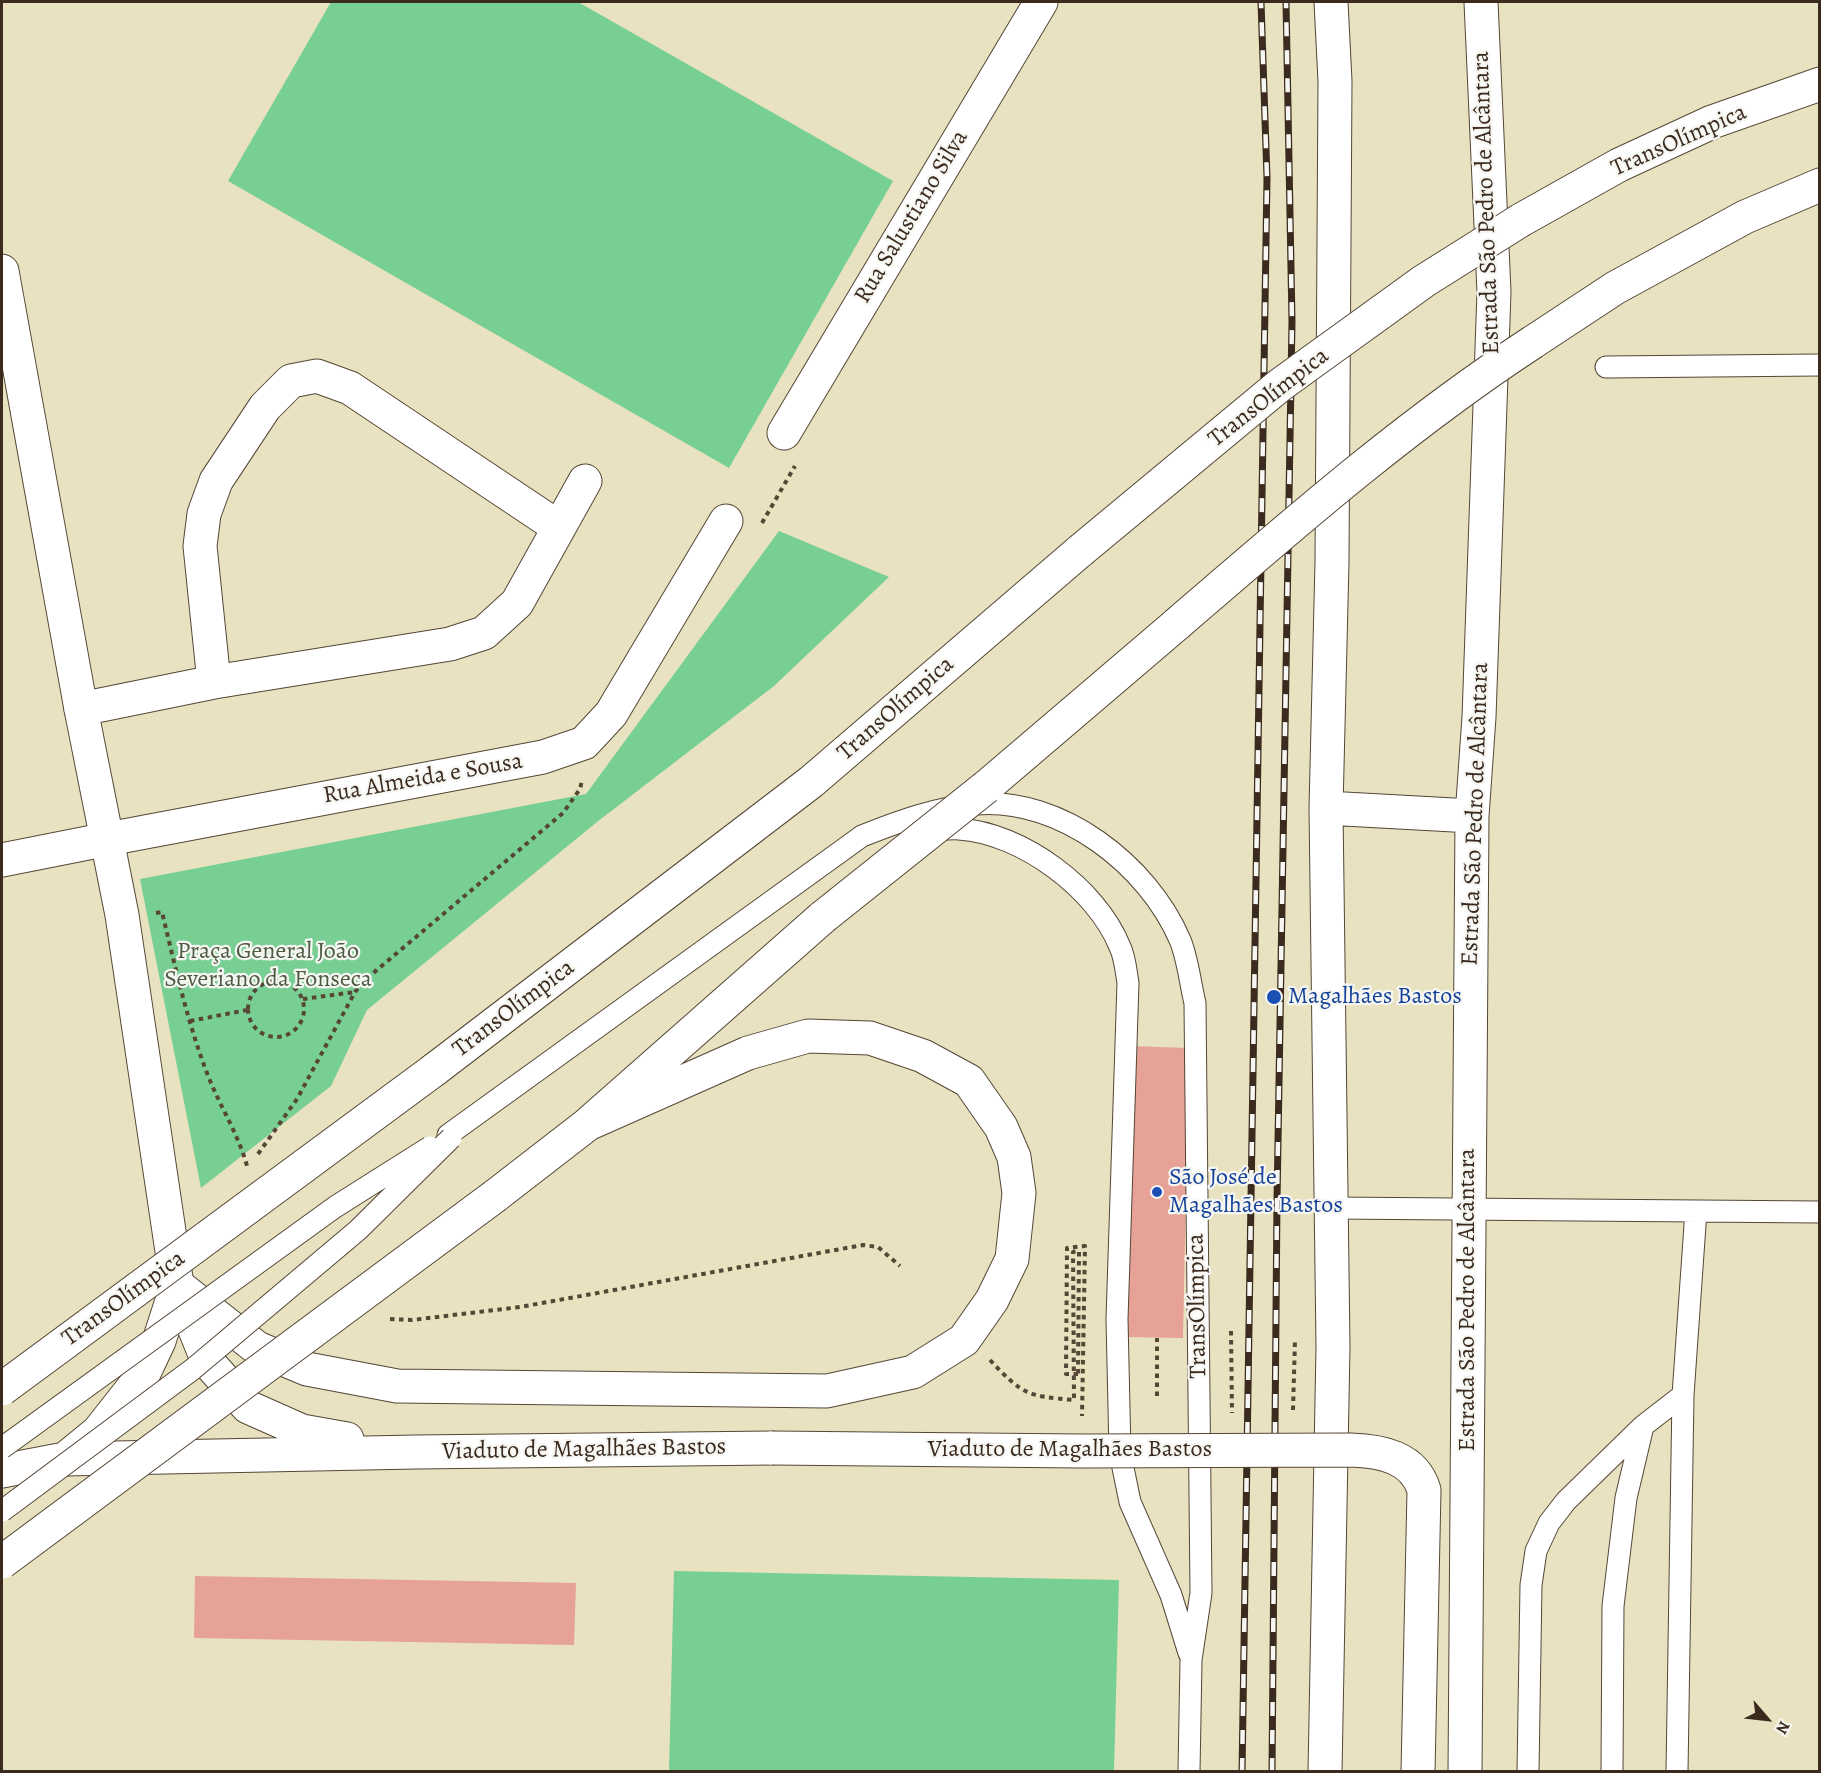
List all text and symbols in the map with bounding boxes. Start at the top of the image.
street label: Estrada São Pedro de Alcântara [1467,51,1507,355]
street label: TransOlímpica [1607,98,1751,184]
street label: Rua Salustiano Silva [849,125,975,309]
street label: TransOlímpica [1203,342,1335,454]
street label: TransOlímpica [832,651,960,767]
street label: Estrada São Pedro de Alcântara [1456,662,1496,966]
street label: Rua Almeida e Sousa [321,747,525,811]
park label: Praça General João Severiano da Fonseca [164,938,372,994]
street label: TransOlímpica [447,954,581,1064]
place label: Magalhães Bastos [1288,983,1462,1011]
marker: Magalhães Bastos [1265,988,1283,1006]
street label: Estrada São Pedro de Alcântara [1454,1148,1482,1452]
place label: São José de Magalhães Bastos [1169,1164,1343,1220]
marker: São José de Magalhães Bastos [1150,1185,1164,1199]
street label: TransOlímpica [1182,1233,1214,1379]
street label: TransOlímpica [57,1245,191,1353]
street label: Viaduto de Magalhães Bastos [442,1433,726,1467]
street label: Viaduto de Magalhães Bastos [928,1436,1212,1464]
north arrow [1737,1689,1797,1749]
text: N [1770,1717,1795,1738]

